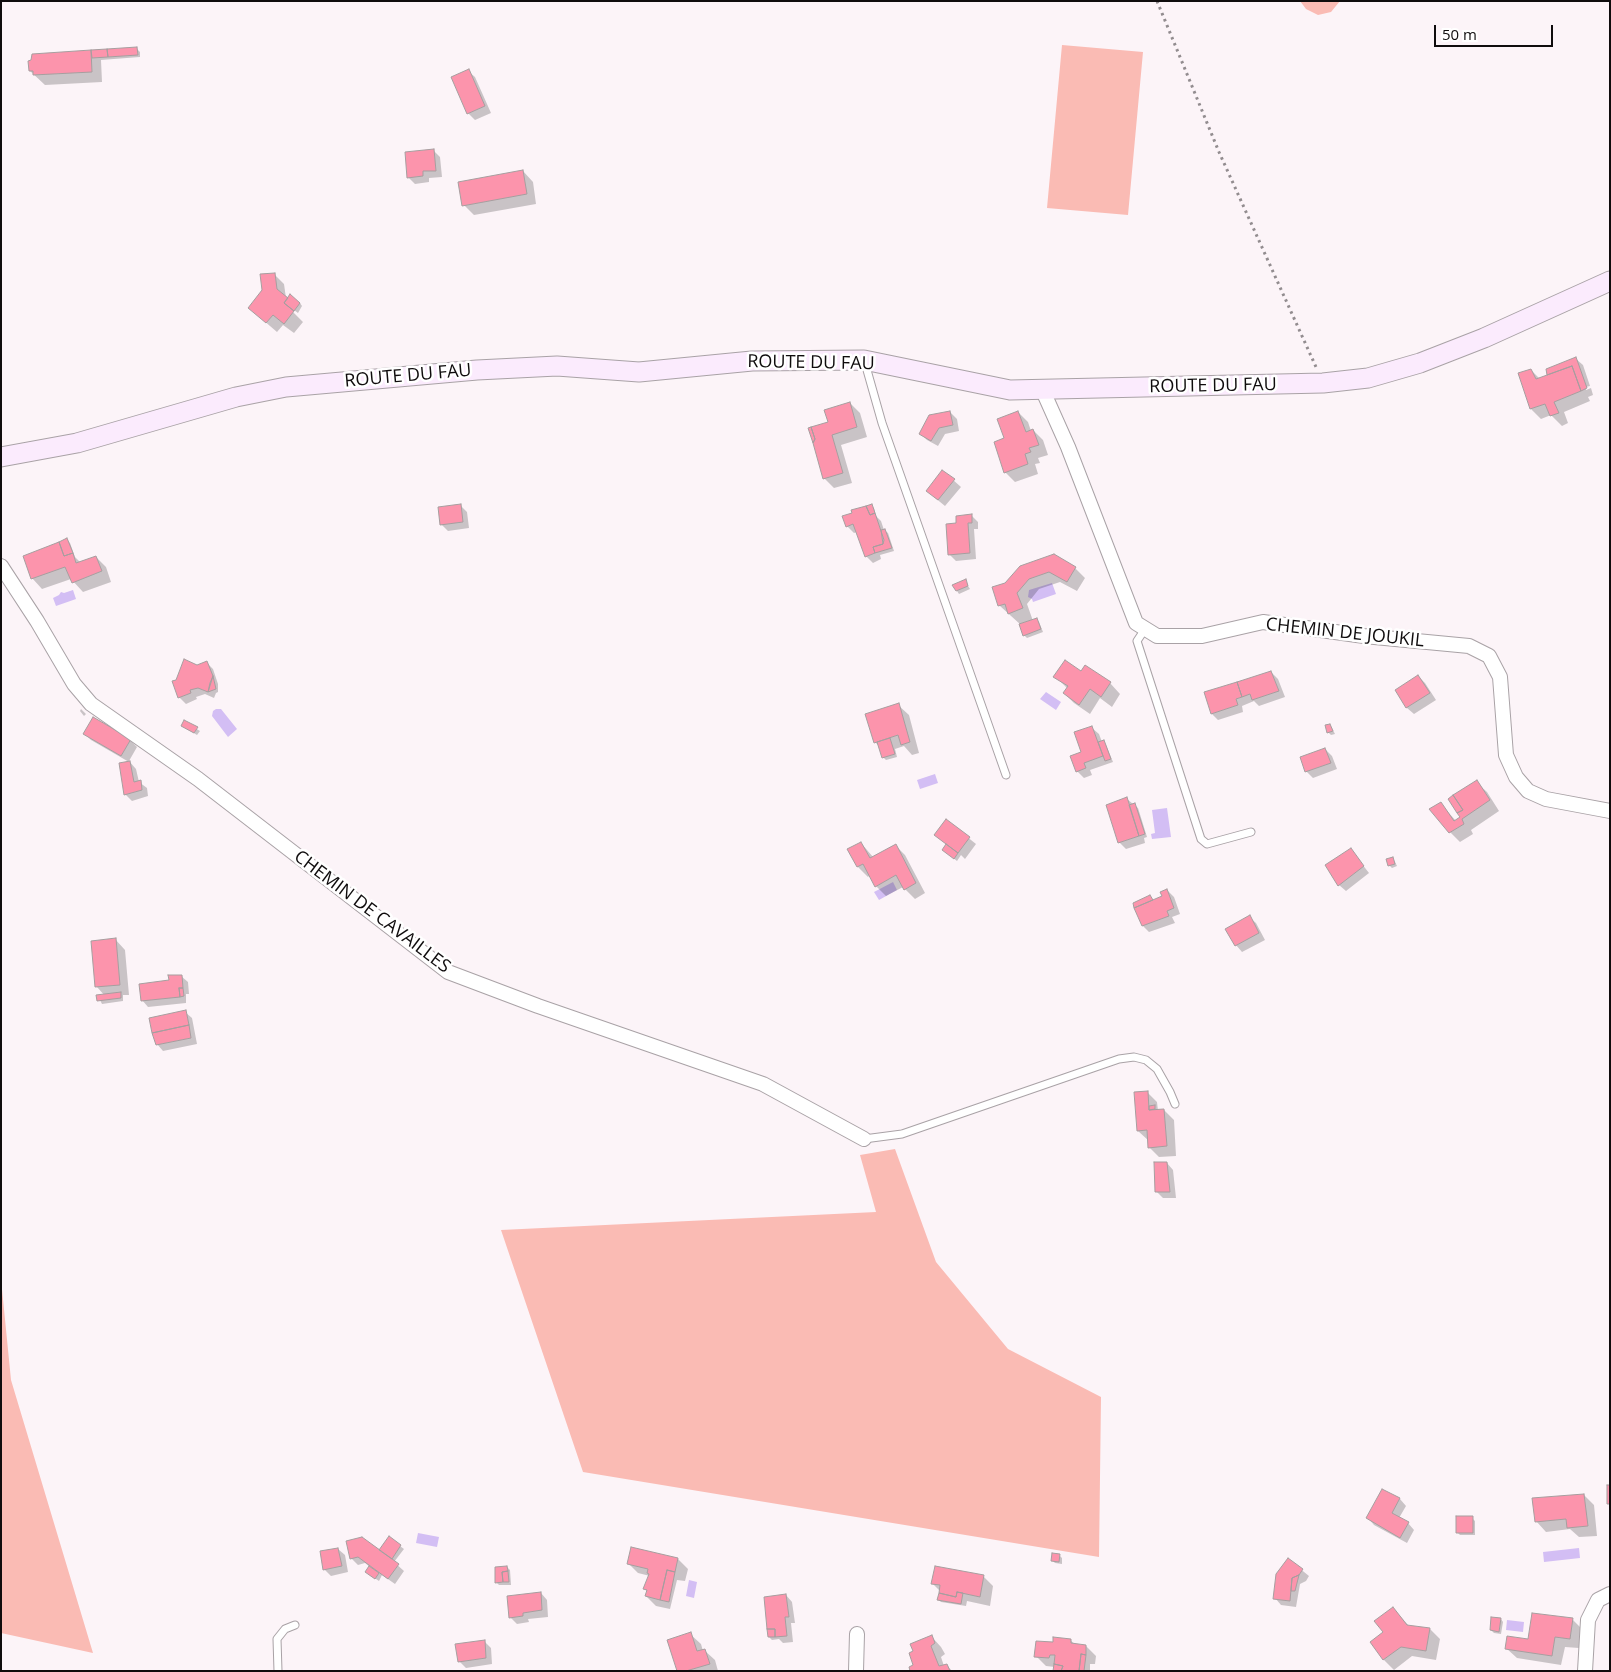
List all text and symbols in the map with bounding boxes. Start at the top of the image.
scale bar [1436,15,1555,47]
text: 50 m [1442,24,1477,44]
street label: ROUTE DU FAU [747,351,875,375]
street label: ROUTE DU FAU [344,360,472,392]
street label: ROUTE DU FAU [1149,374,1277,398]
street label: CHEMIN DE JOUKIL [1265,614,1425,652]
street label: CHEMIN DE CAVAILLES [290,846,454,978]

